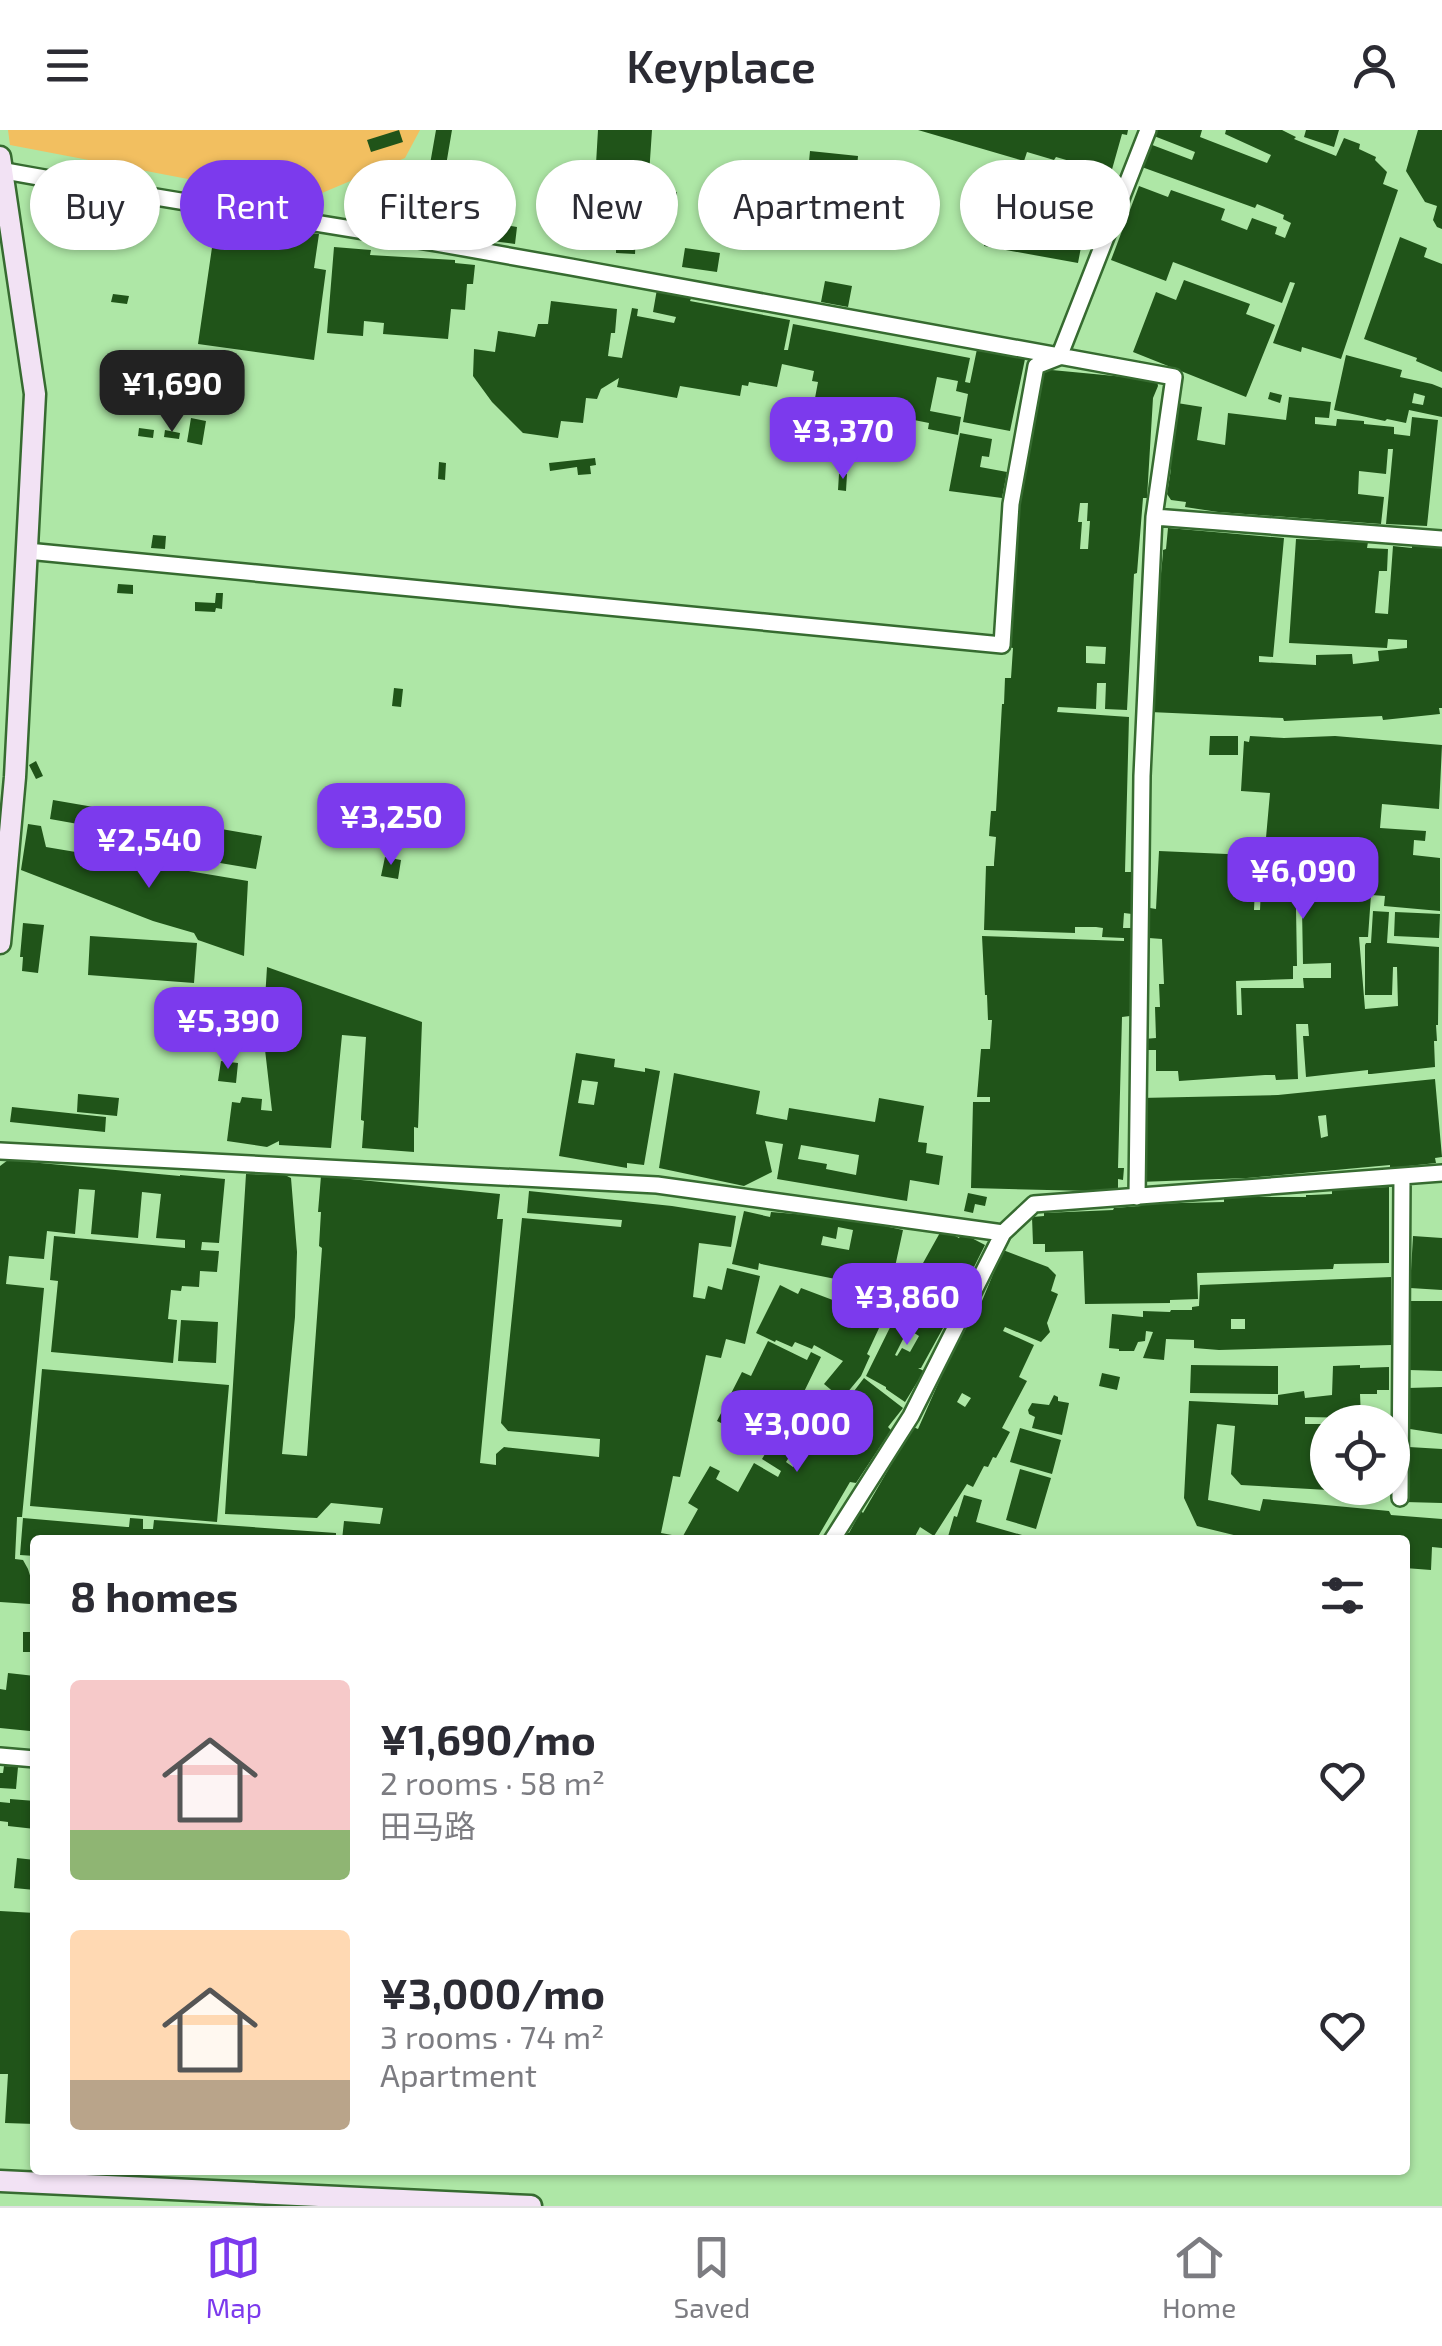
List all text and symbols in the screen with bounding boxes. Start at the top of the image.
icon: menu [40,38,95,93]
text: Keyplace [626,38,816,92]
icon: person [1347,38,1402,93]
chip: Buy [30,160,160,250]
chip: Rent [180,160,324,250]
chip: Filters [344,160,516,250]
chip: New [536,160,678,250]
chip: Apartment [698,160,940,250]
chip: House [960,160,1130,250]
pin: ¥1,690 [91,350,253,435]
text: ¥1,690 [122,363,222,401]
pin: ¥3,370 [762,397,924,482]
text: ¥3,370 [792,410,894,448]
pin: ¥3,250 [310,783,472,868]
text: ¥3,250 [339,796,443,834]
pin: ¥2,540 [68,806,230,891]
text: ¥2,540 [96,819,202,857]
pin: ¥6,090 [1222,837,1384,922]
text: ¥6,090 [1249,850,1357,888]
pin: ¥5,390 [147,987,309,1072]
text: ¥5,390 [176,1000,280,1038]
pin: ¥3,860 [826,1263,988,1348]
text: ¥3,860 [854,1276,960,1314]
pin: ¥3,000 [716,1390,878,1475]
text: ¥3,000 [743,1403,851,1441]
map controls [1310,1405,1410,1505]
button: locate [1310,1405,1410,1505]
icon: filters [1315,1568,1370,1623]
text: 8 homes [70,1570,238,1620]
text: ¥1,690/mo [380,1713,596,1763]
icon: home [150,1720,270,1840]
icon: heart [1315,1753,1370,1808]
text: 2 rooms · 58 m² [380,1763,605,1801]
text: 田马路 [380,1806,476,1844]
text: ¥3,000/mo [380,1967,605,2017]
icon: home [150,1970,270,2090]
icon: heart [1315,2003,1370,2058]
text: 3 rooms · 74 m² [380,2017,604,2055]
text: Apartment [380,2055,537,2093]
tab: Map [206,2230,262,2324]
tab: Saved [674,2230,750,2324]
tab: Home [1162,2230,1236,2324]

